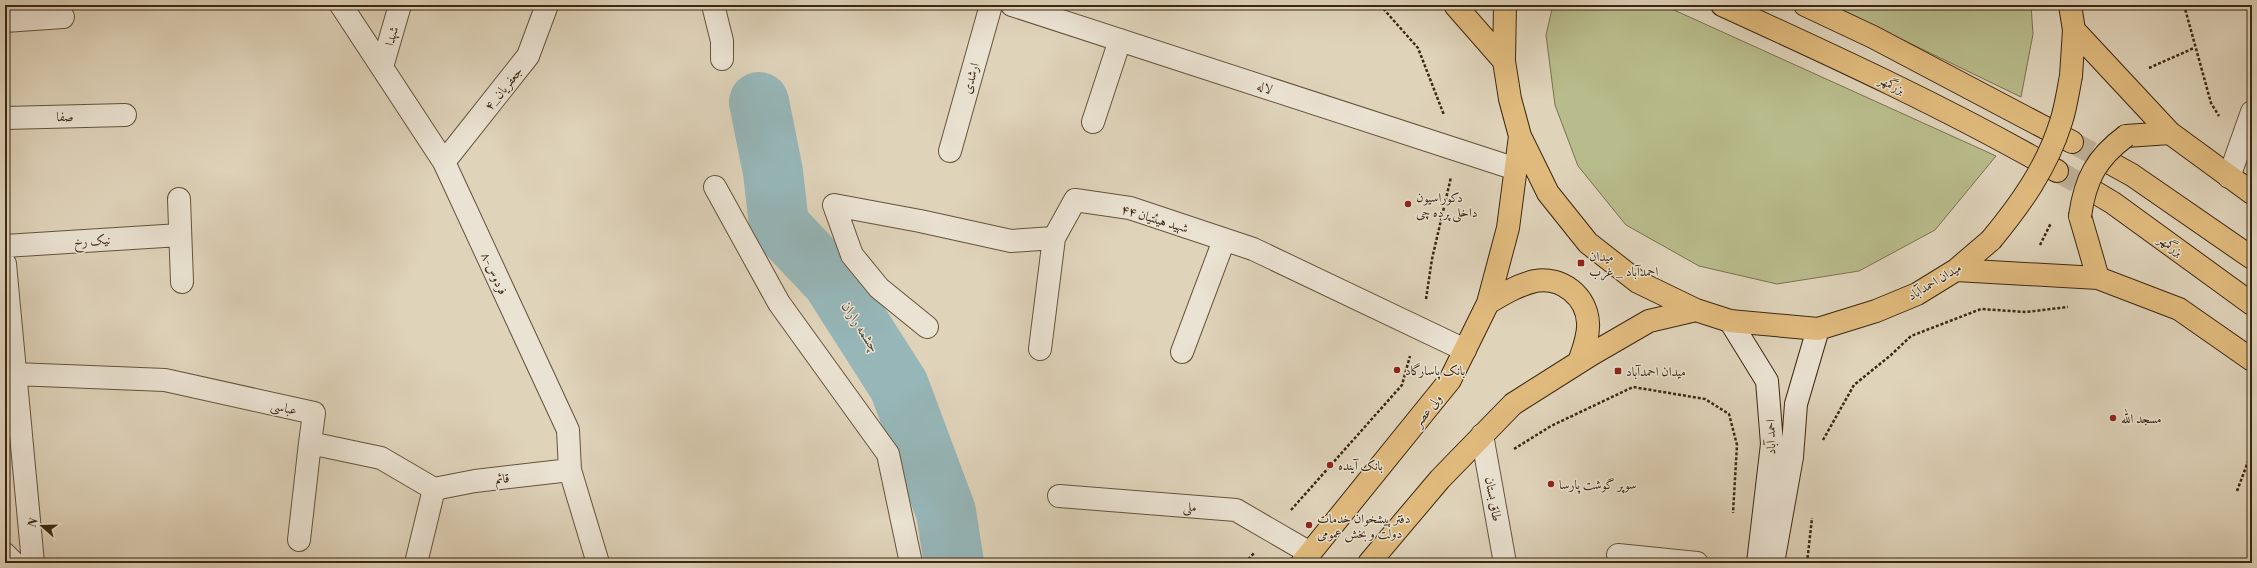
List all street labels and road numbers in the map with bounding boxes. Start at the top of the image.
street label: شهدا [382,25,402,48]
street label: ارشدی [959,61,983,96]
street label: ۴_جعفریان [481,63,526,114]
street label: بزرگمهر [1874,70,1908,98]
street label: لاله [1255,78,1275,98]
street label: صفا [56,109,74,125]
street label: شهید هیئتیان ۴۴ [1119,201,1190,237]
street label: بزرگمهر [2153,229,2187,261]
street label: نیک رخ [73,232,111,253]
street label: ۸-فردوس [477,250,511,297]
street label: میدان احمدآباد [1905,260,1964,304]
street label: ولی عصر [1409,391,1446,432]
street label: عباسی [269,397,298,420]
street label: احمد آباد [1763,419,1779,455]
street label: قائم [494,470,511,491]
street label: طاق بستان [1481,476,1505,523]
street label: ملی [1182,498,1197,518]

